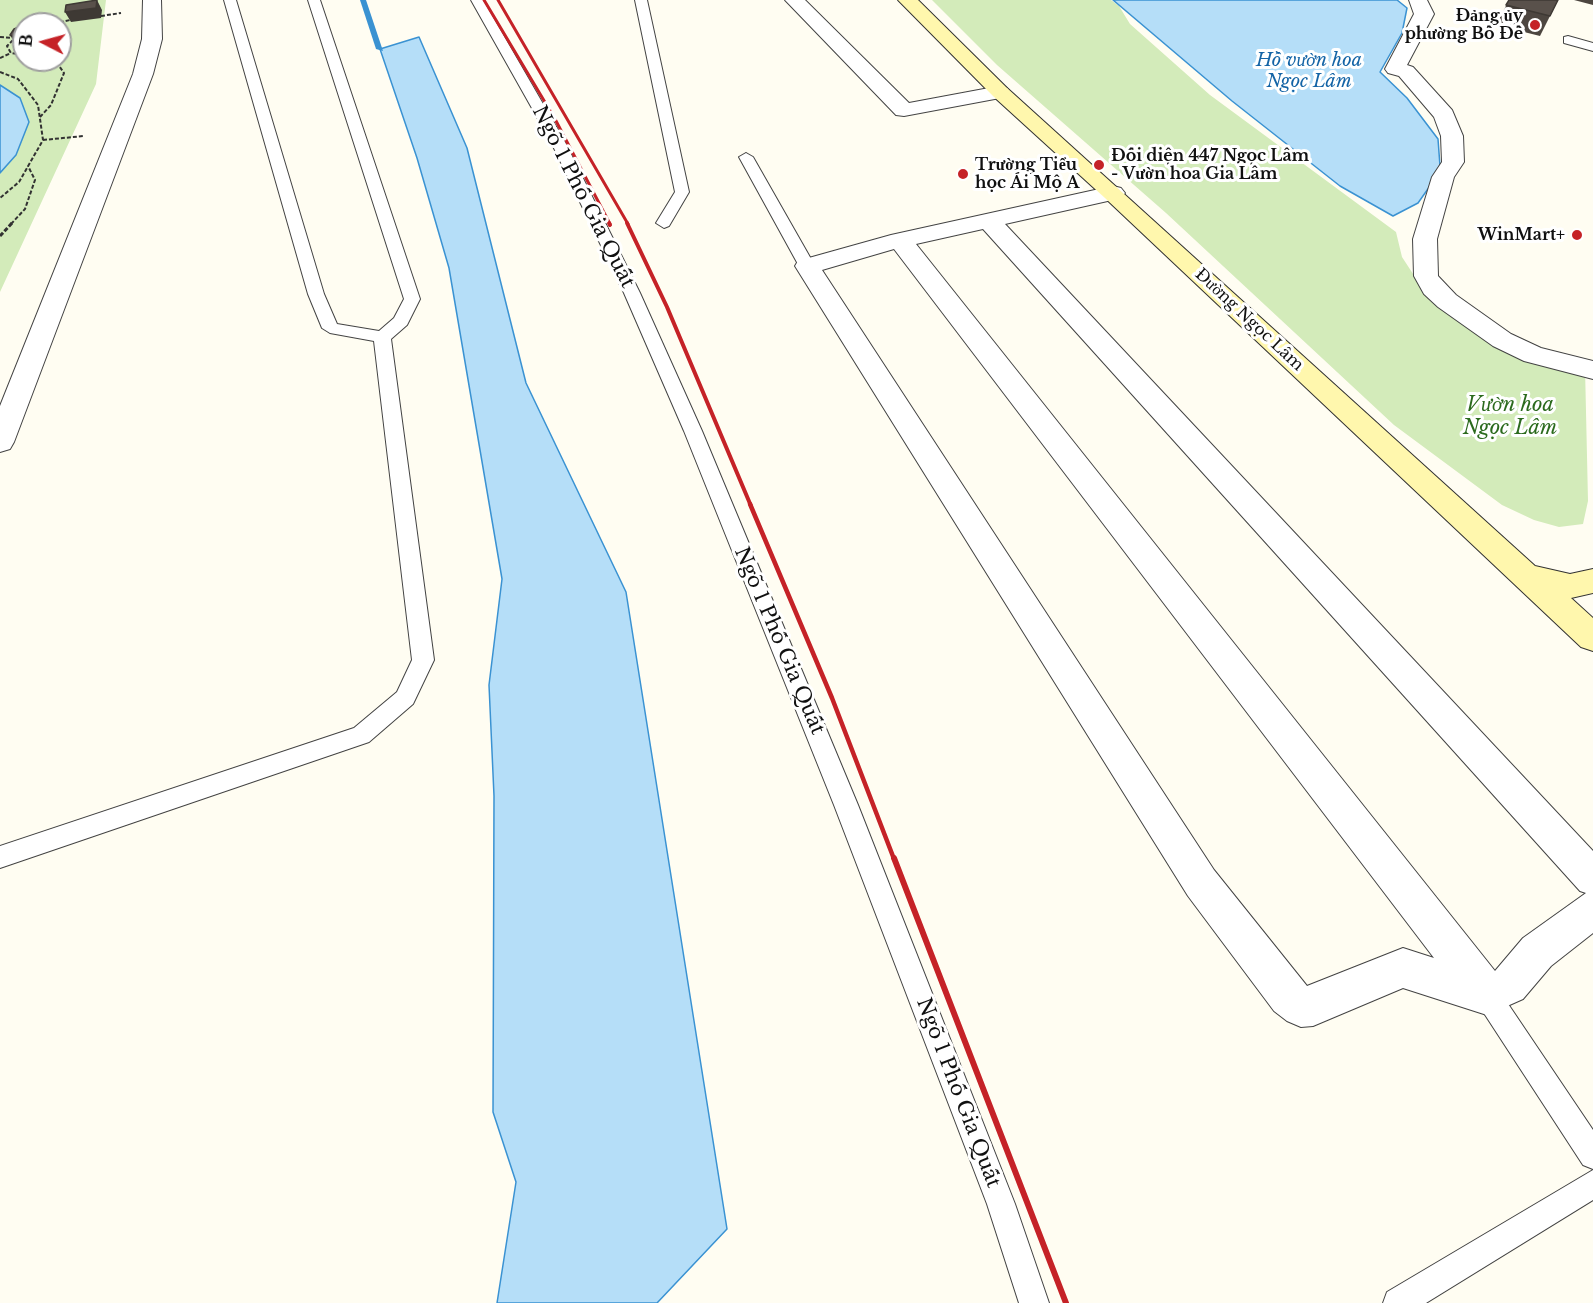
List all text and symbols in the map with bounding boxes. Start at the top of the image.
place label: Đảng ủy phường Bồ Đề [1405,6,1523,44]
north arrow [12,12,72,72]
marker: Đảng ủy phường Bồ Đề [1528,18,1542,32]
text: B [15,33,37,48]
water label: Hồ vườn hoa Ngọc Lâm [1256,50,1362,92]
street label: Ngõ 1 Phố Gia Quất [527,102,639,292]
place label: Đối diện 447 Ngọc Lâm - Vườn hoa Gia Lâm [1111,146,1309,184]
place label: Trường Tiểu học Ái Mộ A [975,155,1079,193]
marker: Đối diện 447 Ngọc Lâm - Vườn hoa Gia Lâm [1092,158,1106,172]
marker: Trường Tiểu học Ái Mộ A [956,167,970,181]
place label: WinMart+ [1478,225,1565,245]
marker: WinMart+ [1570,228,1584,242]
street label: Đường Ngọc Lâm [1191,265,1307,375]
park label: Vườn hoa Ngọc Lâm [1463,393,1557,440]
street label: Ngõ 1 Phố Gia Quất [729,544,829,738]
street label: Ngõ 1 Phố Gia Quất [911,995,1005,1191]

